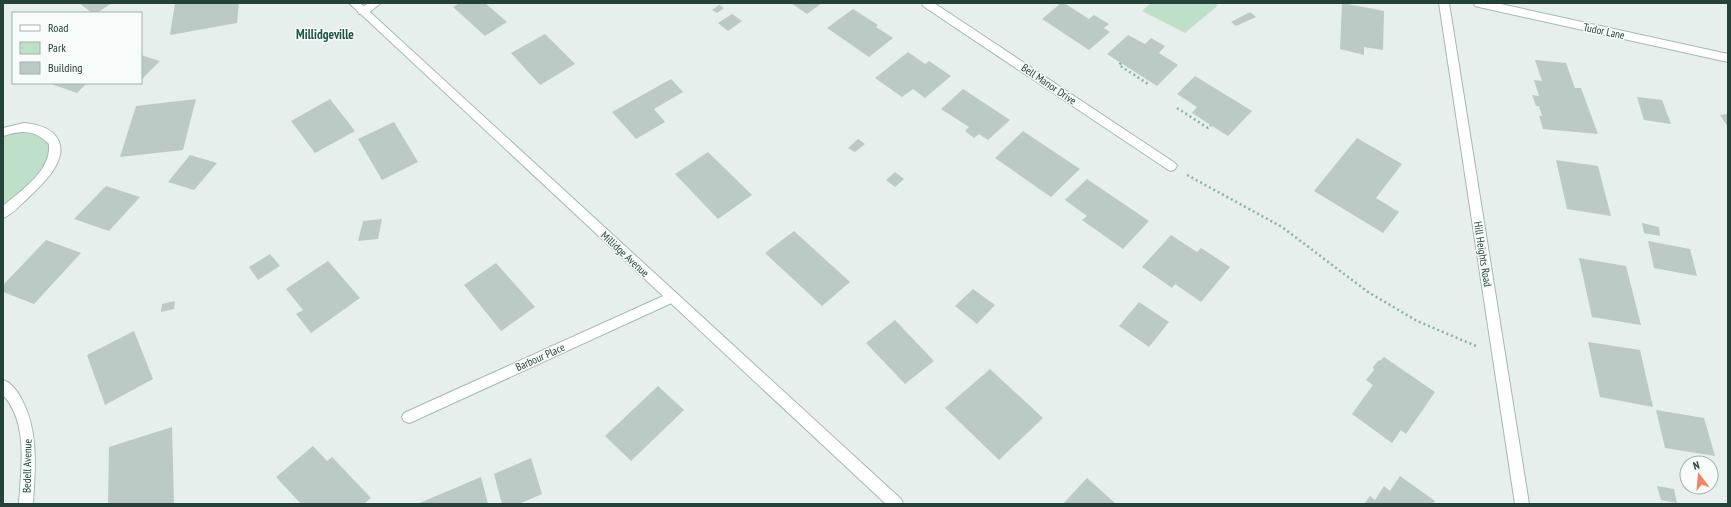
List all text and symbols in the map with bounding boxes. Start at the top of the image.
legend [12,12,142,84]
text: Road [48,20,68,35]
street label: Tudor Lane [1582,20,1626,42]
district label: Millidgeville [296,26,354,43]
text: Park [48,40,66,55]
text: Building [48,60,83,75]
street label: Bell Manor Drive [1019,60,1080,108]
street label: Hill Heights Road [1471,220,1495,288]
street label: Millidge Avenue [598,228,652,280]
street label: Barbour Place [513,340,567,374]
street label: Bedell Avenue [20,438,34,493]
north arrow [1679,455,1719,495]
text: N [1691,458,1701,473]

